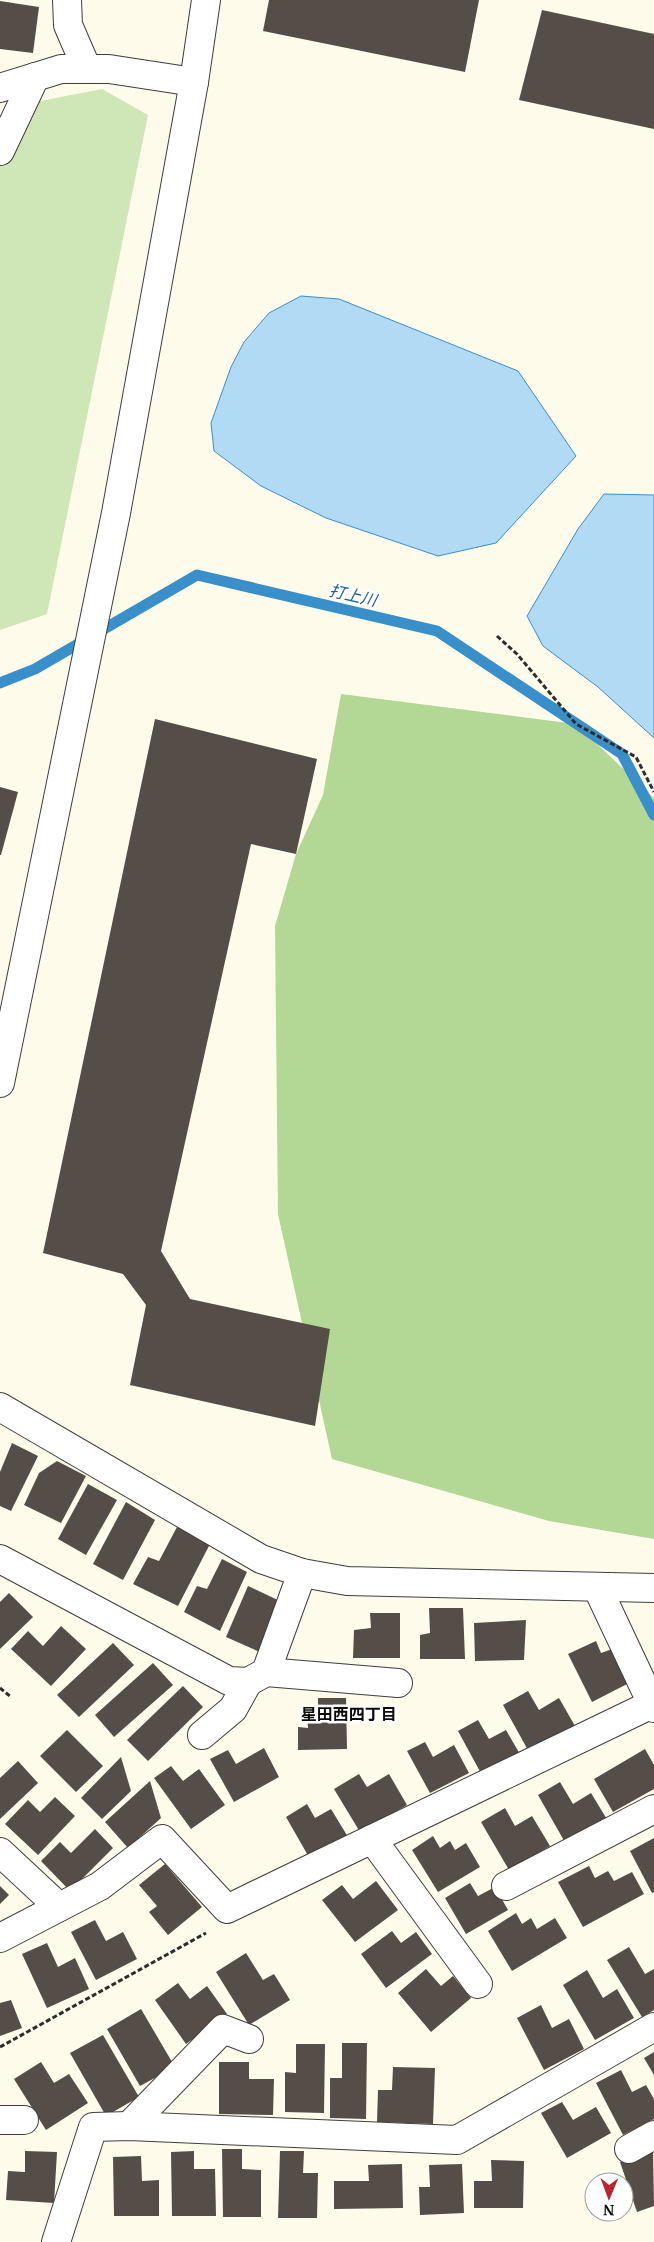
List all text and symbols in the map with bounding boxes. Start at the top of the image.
water label: 打上川 [327,580,381,611]
district label: 星田西四丁目 [301,1704,397,1724]
north arrow [584,2172,634,2222]
text: N [603,2201,614,2219]

